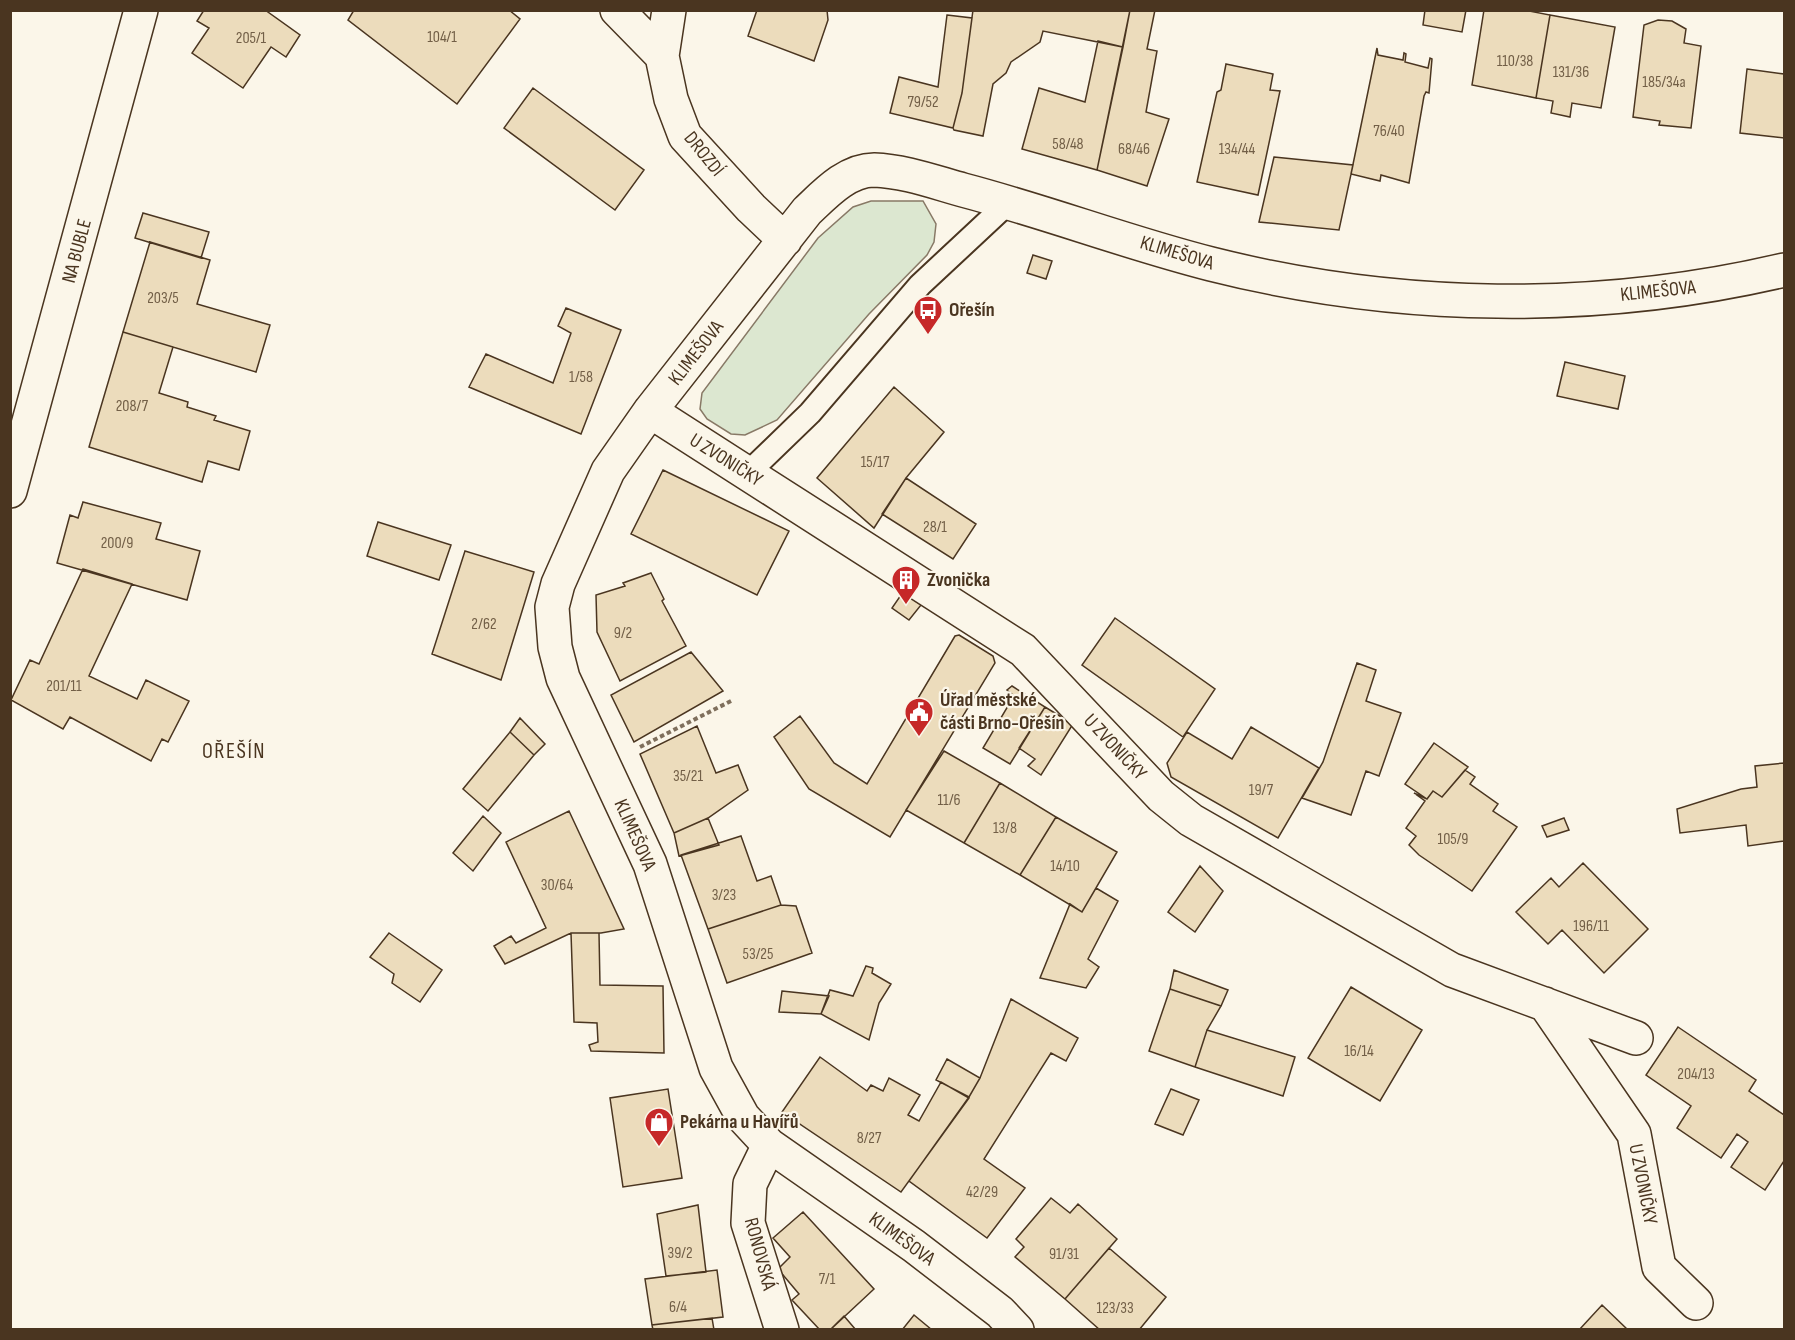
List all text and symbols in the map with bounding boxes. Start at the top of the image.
house number: 104/1 [427,28,457,47]
house number: 205/1 [236,29,267,48]
house number: 110/38 [1497,52,1533,71]
house number: 131/36 [1553,63,1589,82]
house number: 185/34a [1642,73,1686,92]
house number: 79/52 [907,93,939,112]
house number: 76/40 [1373,122,1405,141]
street label: DROZDÍ [679,127,729,181]
house number: 58/48 [1052,135,1084,154]
house number: 68/46 [1118,140,1150,159]
house number: 134/44 [1219,140,1256,159]
street label: NA BUBLE [57,216,97,286]
street label: KLIMEŠOVA [1137,230,1217,276]
street label: KLIMEŠOVA [1619,275,1697,307]
house number: 203/5 [147,289,179,308]
bus stop icon: Ořešín [912,294,944,336]
place label: Ořešín [949,298,995,322]
street label: KLIMEŠOVA [663,315,729,390]
house number: 1/58 [569,368,593,387]
house number: 208/7 [116,397,149,416]
street label: U ZVONIČKY [685,428,767,492]
house number: 15/17 [861,453,890,472]
house number: 28/1 [923,518,947,537]
house number: 200/9 [101,534,133,553]
building icon: Zvonička [890,564,922,606]
place label: Zvonička [927,568,990,592]
house number: 2/62 [471,615,497,634]
house number: 9/2 [614,624,632,643]
house number: 201/11 [46,677,82,696]
place label: Úřad městské části Brno-Ořešín [940,688,1065,735]
public building icon: Úřad městské části Brno-Ořešín [903,696,935,738]
street label: U ZVONIČKY [1078,709,1152,785]
district label: OŘEŠÍN [202,738,266,765]
house number: 35/21 [673,767,703,786]
house number: 19/7 [1249,781,1274,800]
house number: 11/6 [937,791,961,810]
street label: KLIMEŠOVA [609,796,662,875]
house number: 13/8 [993,819,1017,838]
house number: 105/9 [1438,830,1468,849]
house number: 14/10 [1050,857,1080,876]
house number: 30/64 [541,876,574,895]
house number: 3/23 [712,886,736,905]
house number: 196/11 [1573,917,1609,936]
house number: 53/25 [743,945,773,964]
house number: 16/14 [1344,1042,1374,1061]
house number: 204/13 [1677,1065,1715,1084]
shop icon: Pekárna u Havířů [643,1106,675,1148]
place label: Pekárna u Havířů [680,1110,798,1134]
house number: 8/27 [857,1129,882,1148]
street label: U ZVONIČKY [1623,1142,1663,1227]
house number: 42/29 [966,1183,998,1202]
street label: KLIMEŠOVA [864,1207,940,1271]
street label: RONOVSKÁ [739,1215,781,1293]
house number: 39/2 [667,1244,693,1263]
house number: 91/31 [1049,1245,1079,1264]
house number: 7/1 [819,1270,836,1289]
house number: 6/4 [669,1298,687,1317]
house number: 123/33 [1096,1299,1134,1318]

